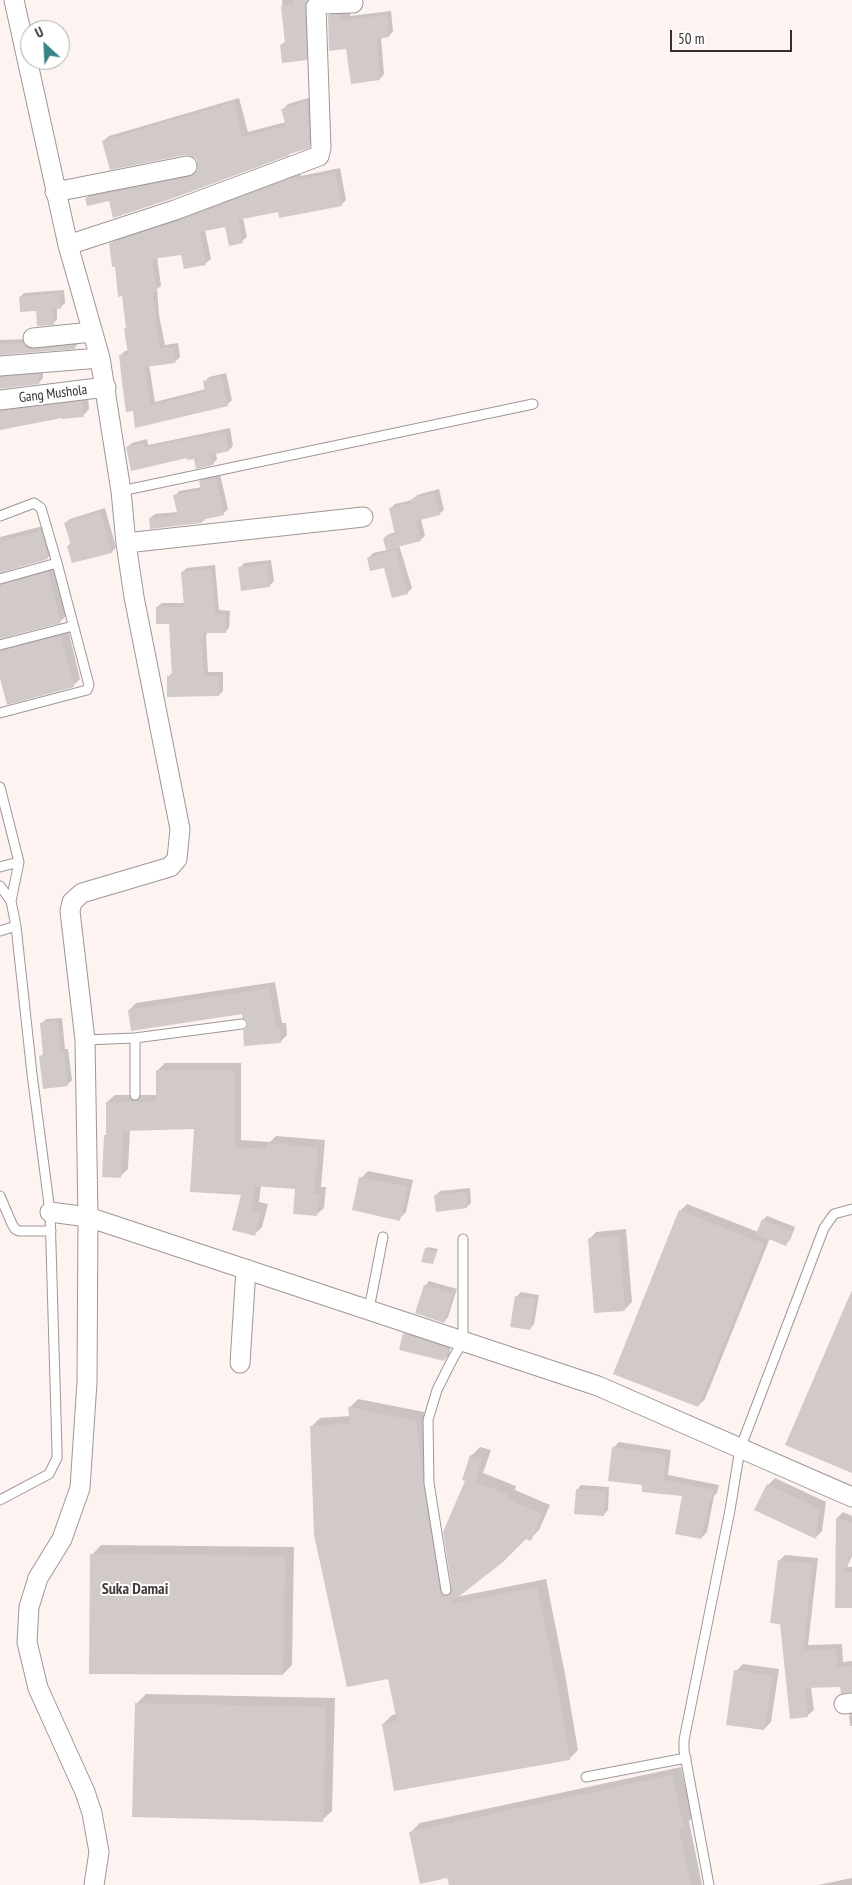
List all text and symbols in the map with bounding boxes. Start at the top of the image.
north arrow [20,20,70,70]
scale bar [672,20,794,52]
text: U [32,23,46,42]
text: 50 m [678,29,704,48]
street label: Gang Mushola [18,381,88,407]
district label: Suka Damai [102,1579,168,1599]

